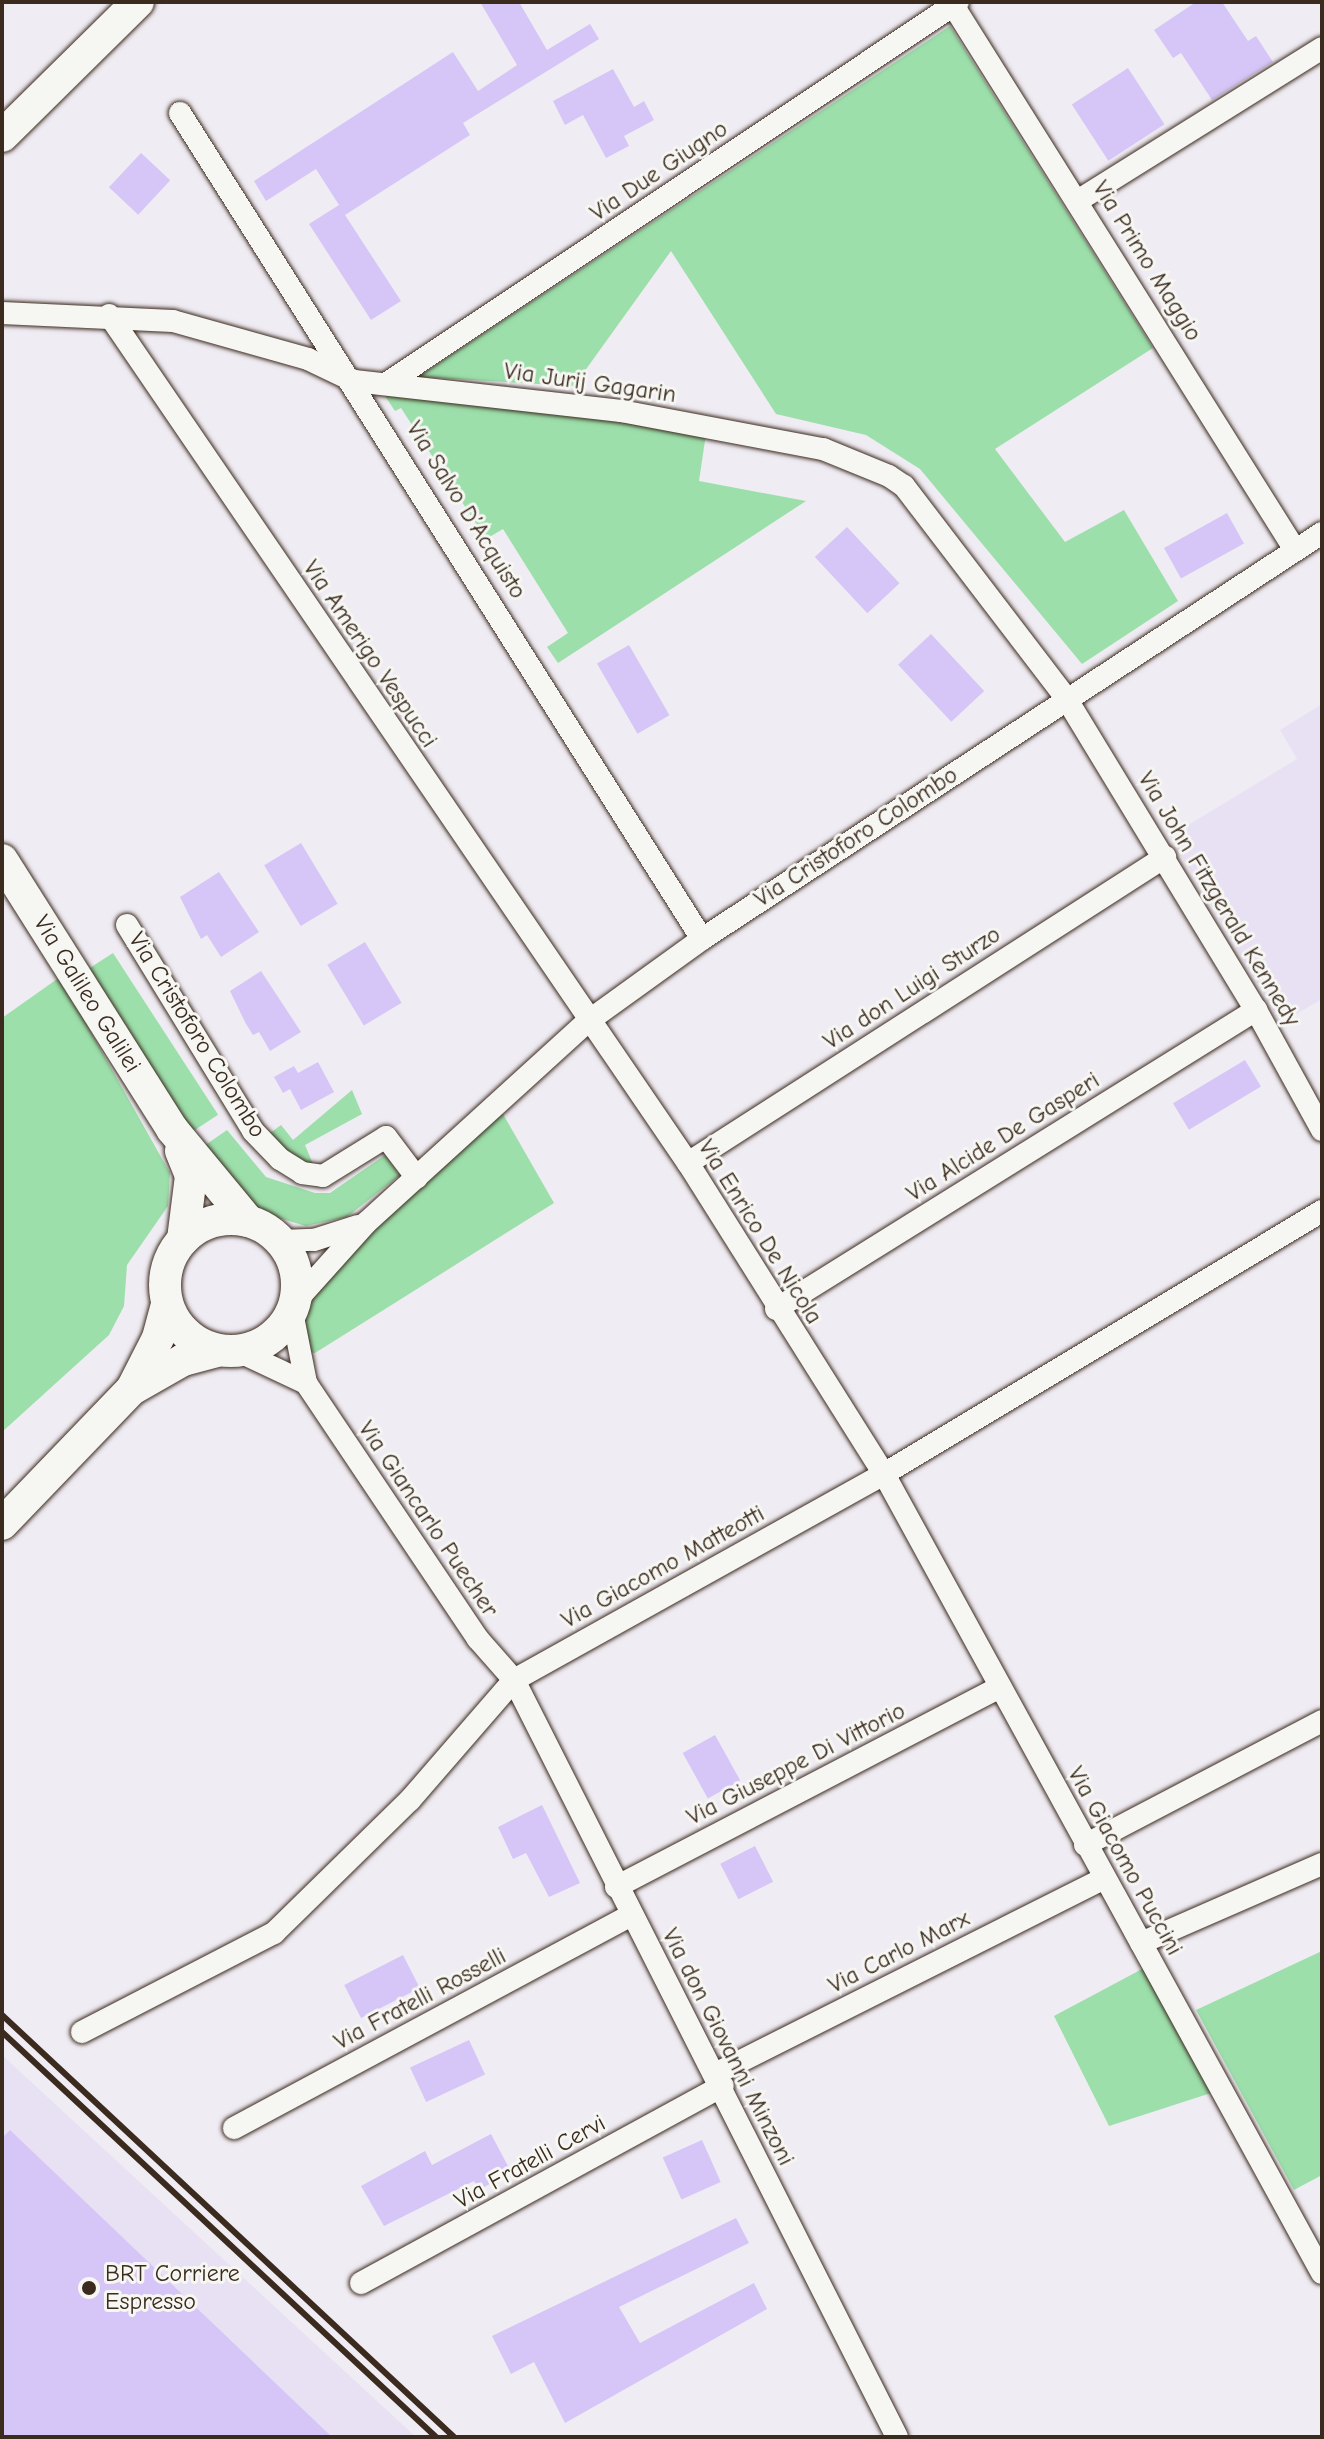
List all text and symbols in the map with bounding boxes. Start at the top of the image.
street label: Via Due Giugno [585,114,733,228]
street label: Via Primo Maggio [1086,175,1208,347]
street label: Via Jurij Gagarin [502,357,678,409]
street label: Via Salvo D’Acquisto [400,416,532,604]
street label: Via Amerigo Vespucci [297,555,443,753]
street label: Via Cristoforo Colombo [749,760,963,914]
street label: Via John Fitzgerald Kennedy [1131,766,1307,1032]
street label: Via Galileo Galilei [27,910,147,1078]
street label: Via don Luigi Sturzo [818,920,1006,1056]
street label: Via Cristoforo Colombo [122,927,272,1143]
street label: Via Alcide De Gasperi [901,1066,1105,1208]
street label: Via Enrico De Nicola [692,1134,828,1330]
street label: Via Giancarlo Puecher [352,1416,504,1622]
street label: Via Giacomo Matteotti [556,1499,770,1635]
street label: Via Giuseppe Di Vittorio [682,1696,910,1832]
street label: Via Giacomo Puccini [1061,1762,1189,1960]
street label: Via Carlo Marx [824,1904,974,2000]
street label: Via don Giovanni Minzoni [656,1924,800,2170]
street label: Via Fratelli Rosselli [329,1942,511,2056]
street label: Via Fratelli Cervi [450,2109,610,2215]
place label: BRT Corriere Espresso [105,2260,240,2316]
marker: BRT Corriere Espresso [80,2279,98,2297]

